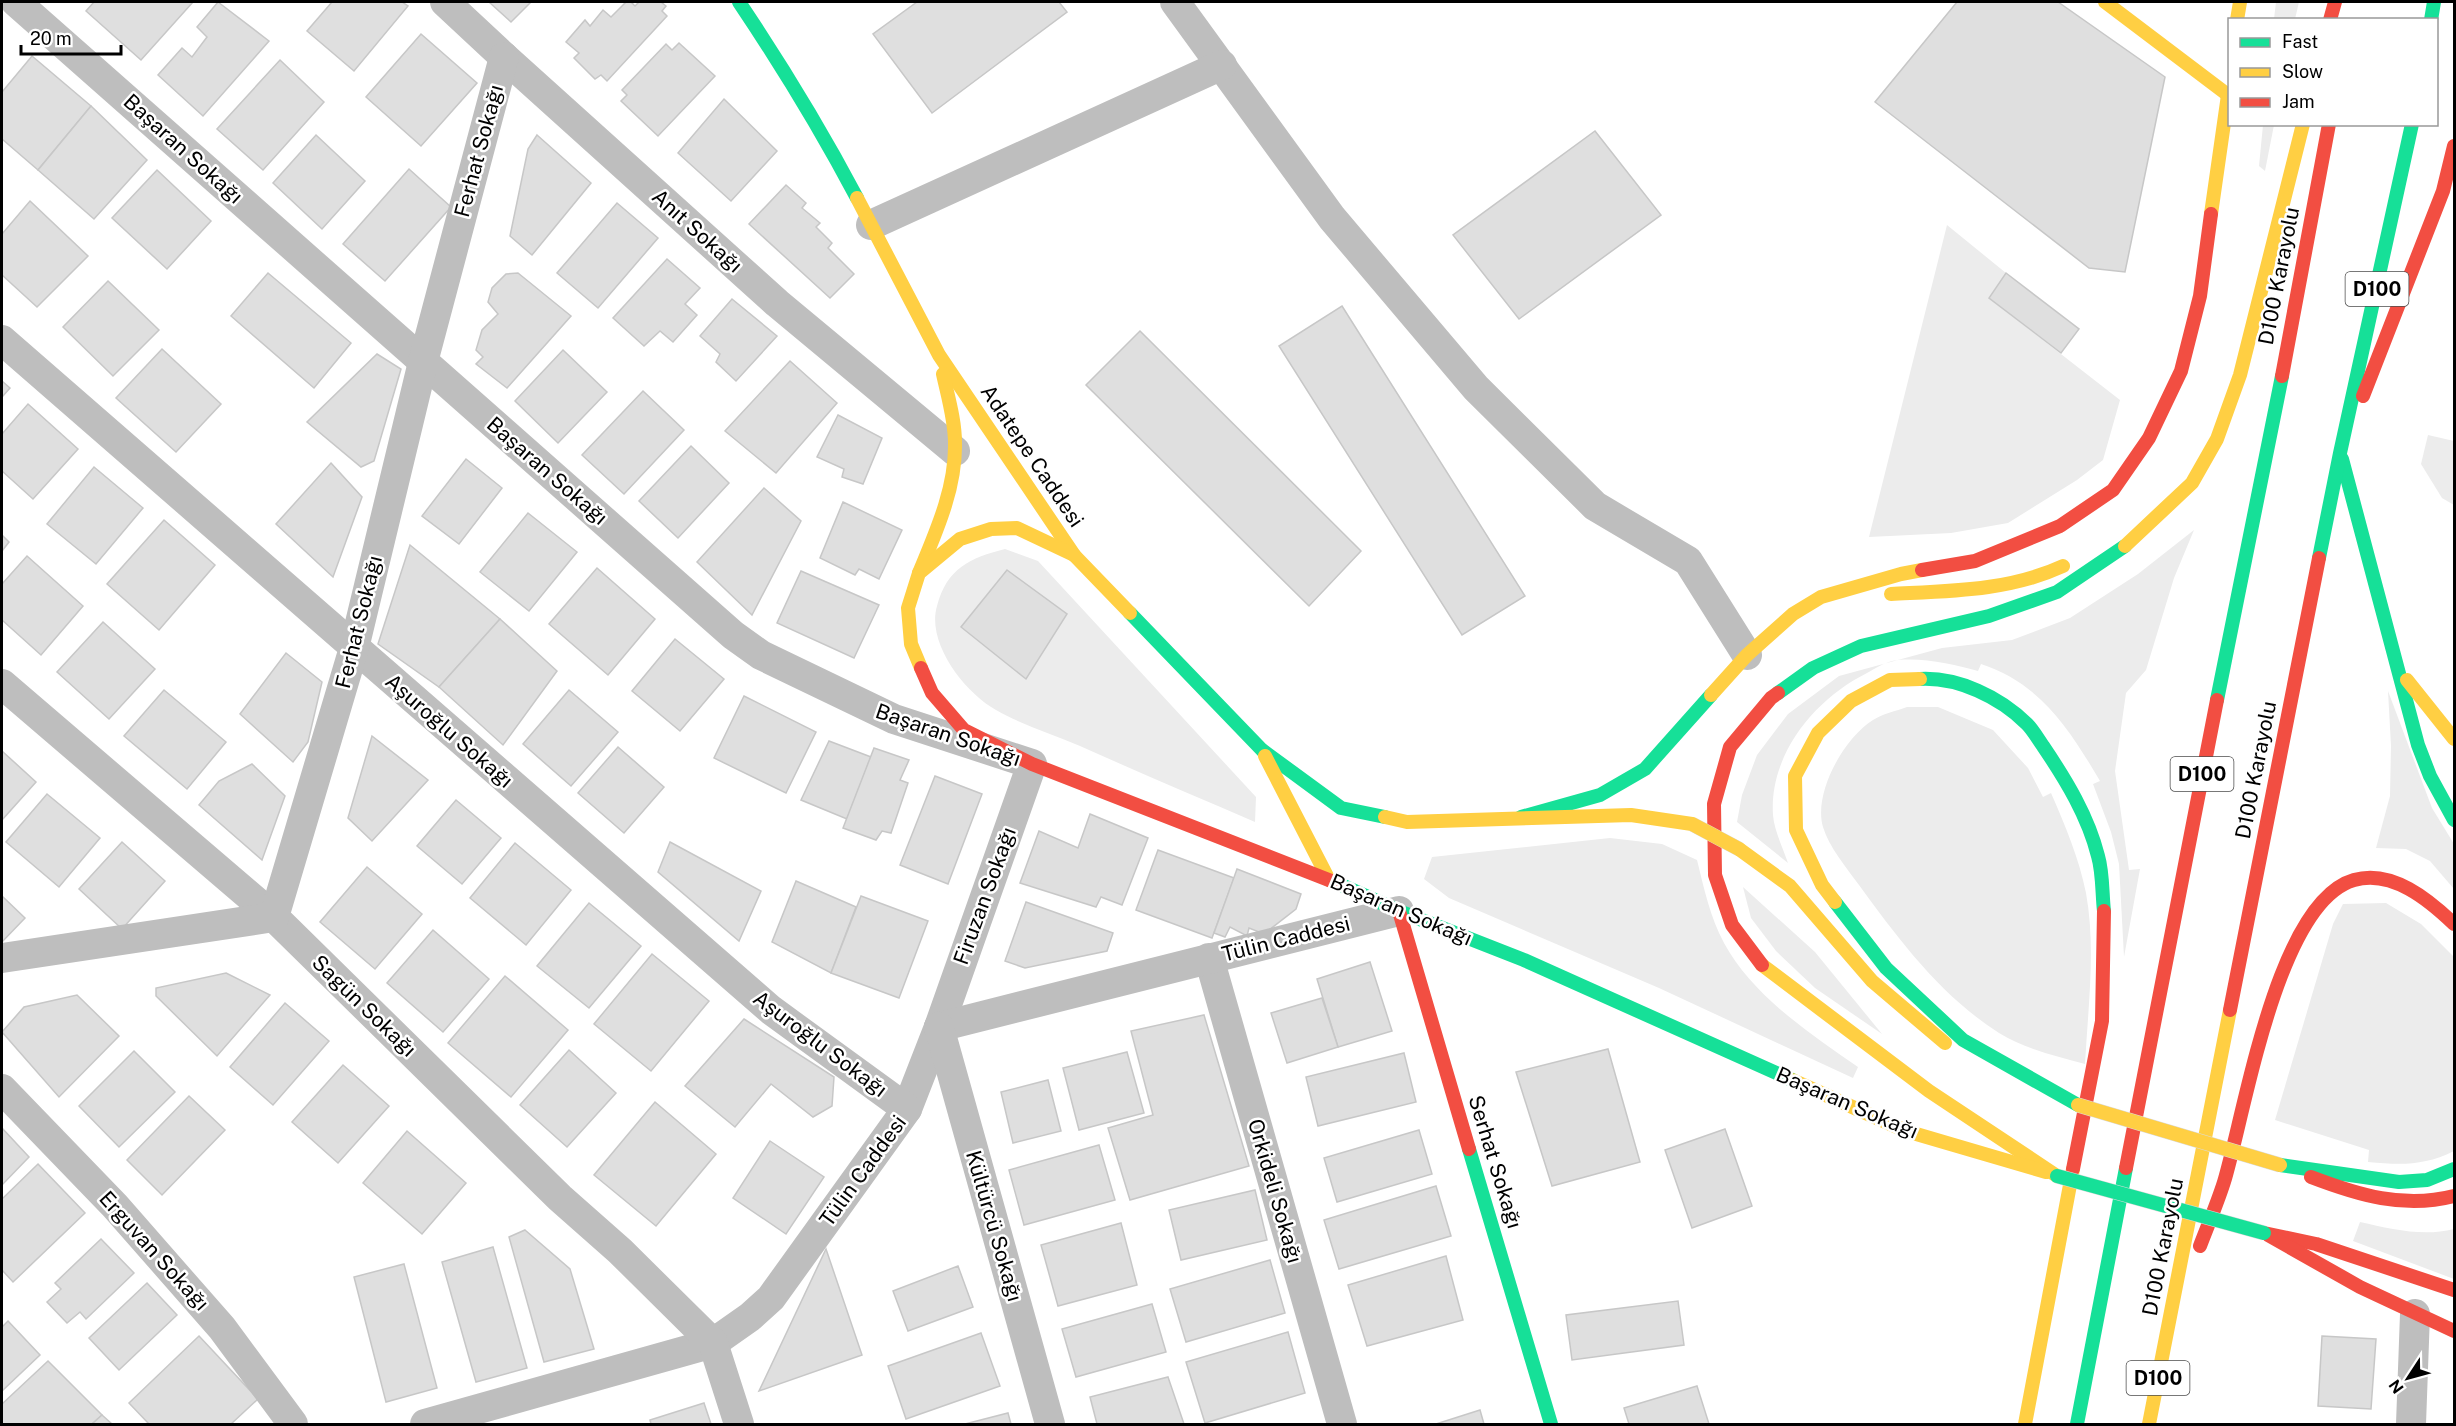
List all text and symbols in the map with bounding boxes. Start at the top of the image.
scale bar [21,18,122,56]
legend [2228,18,2438,126]
text: 20 m [30,28,72,49]
text: Fast [2282,31,2318,52]
text: Slow [2282,61,2323,82]
street label: Ferhat Sokağı [449,82,508,220]
street label: Başaran Sokağı [119,89,248,209]
text: Jam [2282,91,2315,112]
street label: Anıt Sokağı [647,184,748,278]
street label: D100 Karayolu [2253,205,2304,347]
road number: D100 [2346,272,2408,306]
street label: Adatepe Caddesi [976,380,1089,532]
street label: Başaran Sokağı [482,411,613,530]
street label: Ferhat Sokağı [330,553,387,691]
street label: Aşuroğlu Sokağı [380,668,518,793]
street label: Başaran Sokağı [872,698,1024,771]
street label: D100 Karayolu [2230,699,2281,841]
road number: D100 [2170,757,2234,791]
street label: Firuzan Sokağı [948,824,1021,968]
street label: Başaran Sokağı [1326,868,1476,951]
street label: Tülin Caddesi [1219,911,1352,966]
street label: Sagün Sokağı [307,950,422,1062]
street label: Aşuroğlu Sokağı [748,985,892,1102]
street label: Başaran Sokağı [1772,1061,1922,1144]
street label: Serhat Sokağı [1463,1092,1528,1231]
street label: Tülin Caddesi [814,1110,911,1231]
street label: Orkideli Sokağı [1243,1116,1308,1266]
street label: Kültürcü Sokağı [961,1147,1028,1304]
street label: D100 Karayolu [2137,1176,2188,1318]
street label: Erguvan Sokağı [94,1186,215,1316]
north arrow [2378,1348,2438,1408]
road number: D100 [2126,1361,2190,1395]
text: N [2385,1376,2408,1397]

